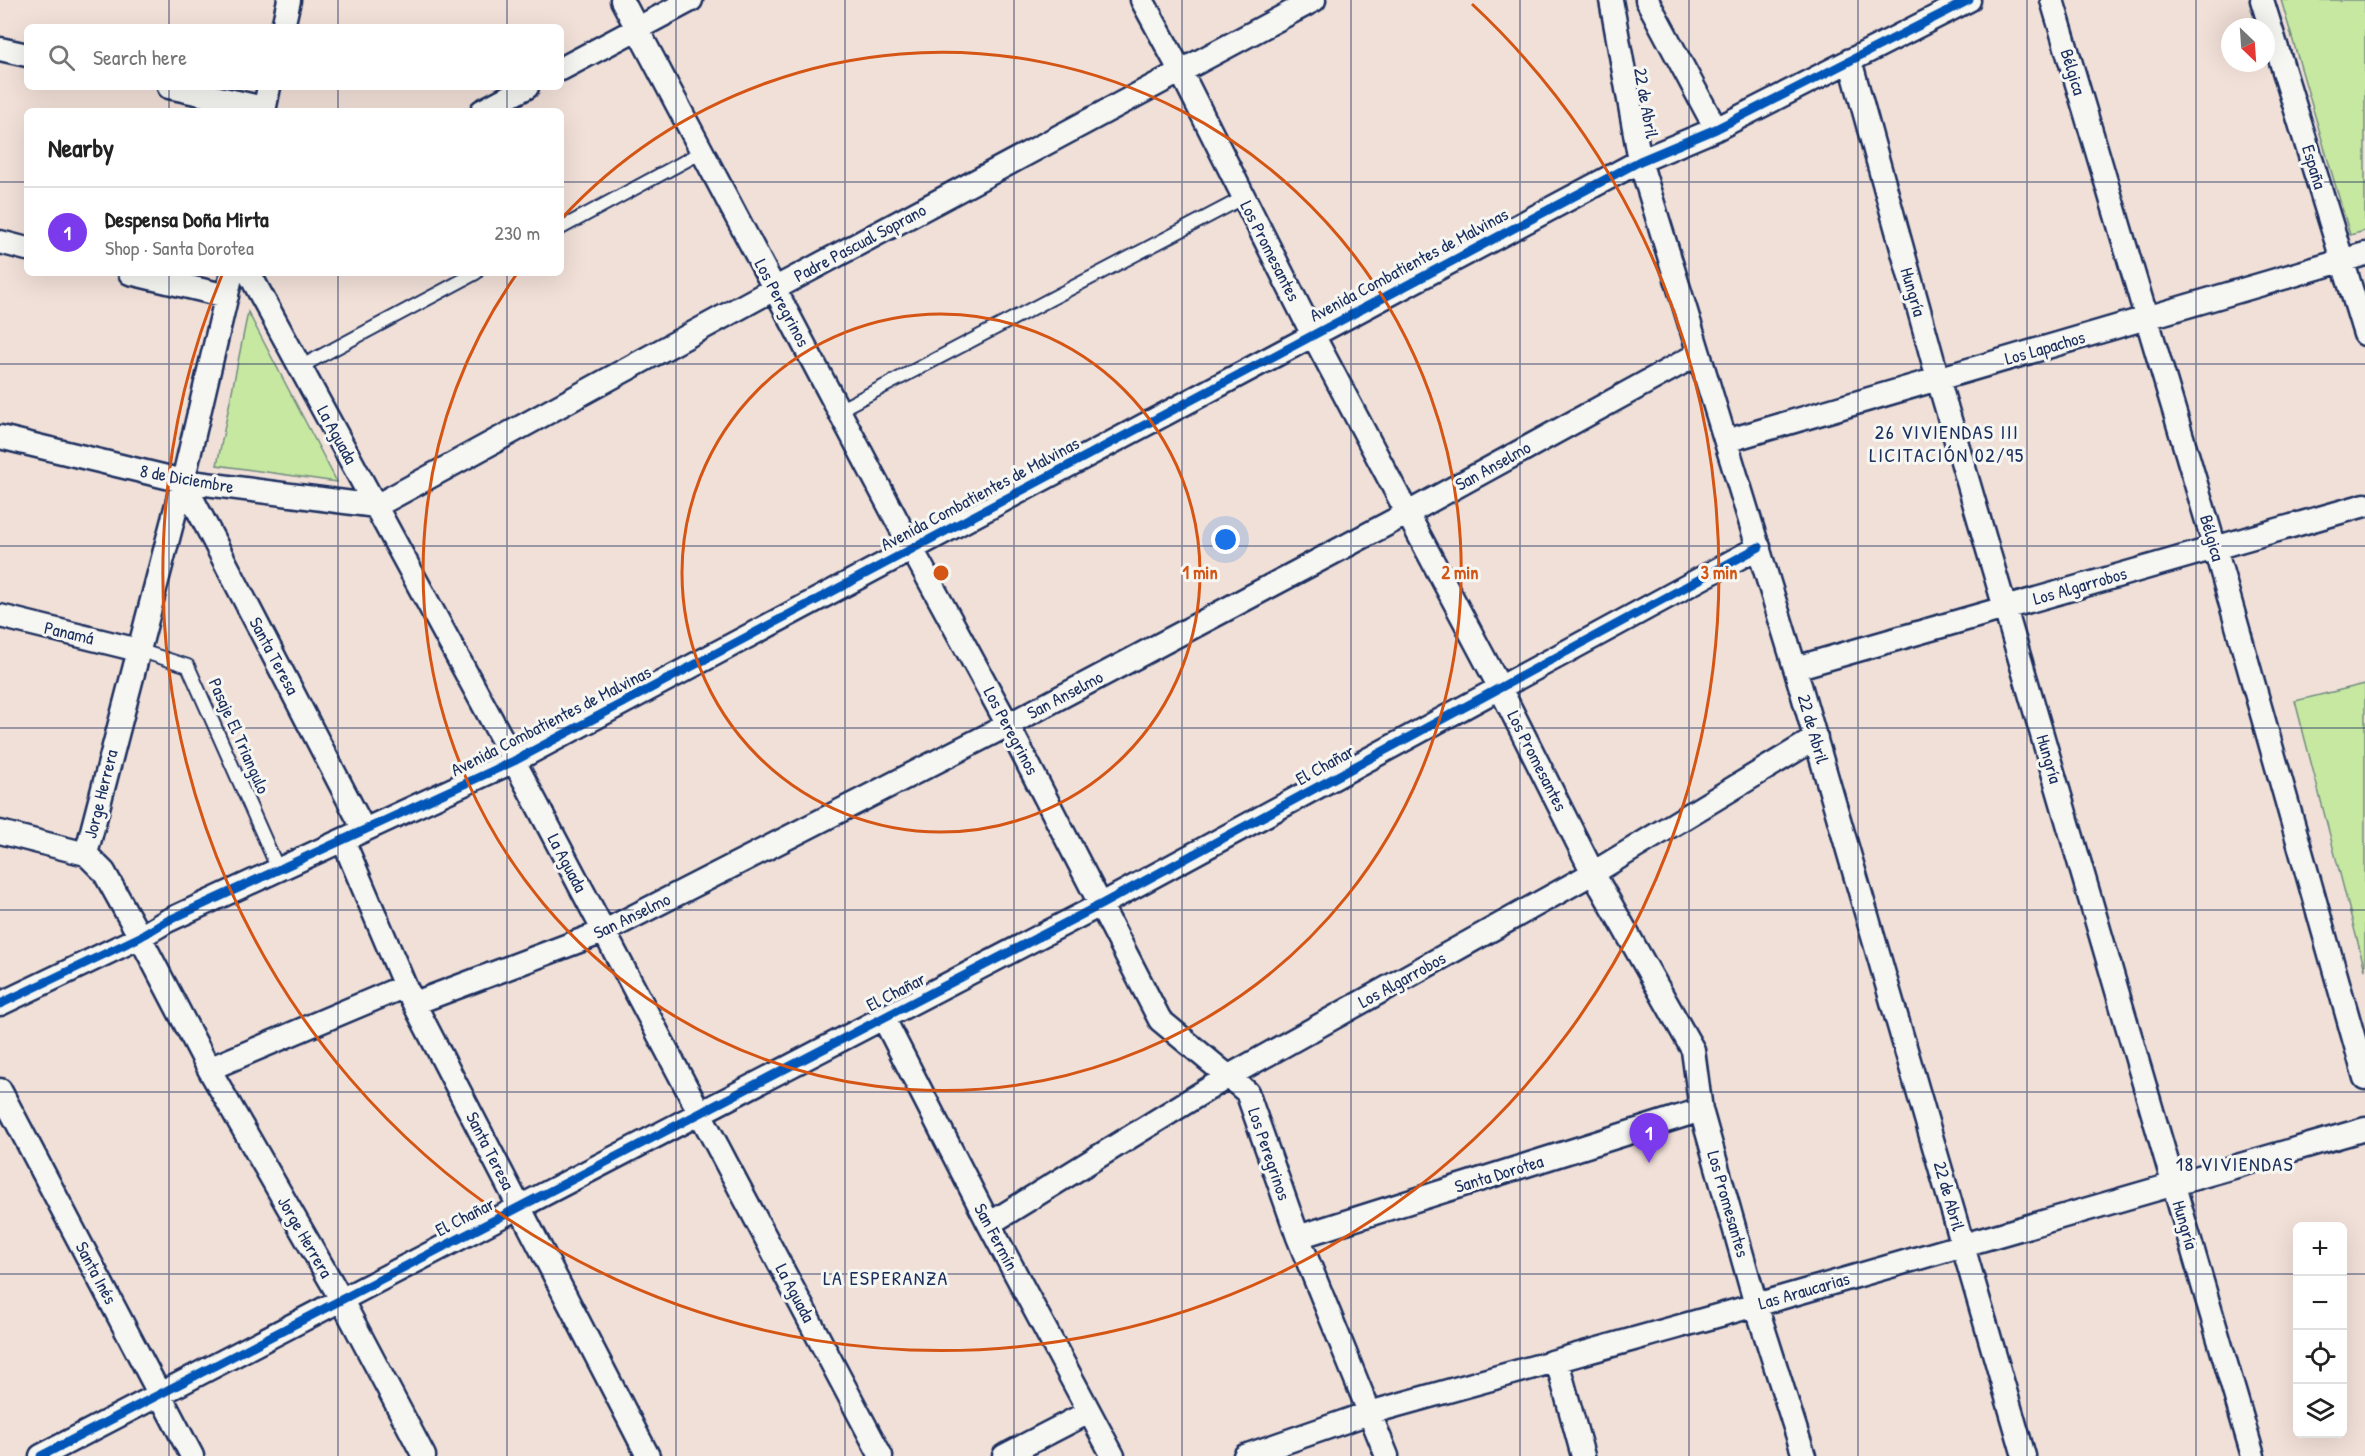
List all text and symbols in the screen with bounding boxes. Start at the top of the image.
north arrow [2221,18,2275,72]
search box [24,24,564,90]
icon: search [45,41,78,74]
text: Search here [93,42,187,72]
street label: Bélgica [2055,46,2092,98]
street label: 22 de Abril [1628,66,1665,140]
text: Nearby [48,130,114,165]
street label: España [2296,142,2333,192]
street label: Los Promesantes [1234,196,1307,305]
street label: Padre Pascual Soprano [789,197,930,288]
street label: Avenida Combatientes de Malvinas [1305,201,1512,328]
text: Despensa Doña Mirta [105,204,269,234]
text: 1 [64,219,71,246]
text: 230 m [495,219,540,246]
text: Shop · Santa Dorotea [105,234,254,261]
street label: Los Peregrinos [749,254,816,351]
street label: Hungría [1895,264,1932,319]
street label: Los Lapachos [2002,324,2088,371]
street label: La Aguada [311,401,364,468]
district label: 26 VIVIENDAS III LICITACIÓN 02/95 [1869,418,2025,468]
street label: Avenida Combatientes de Malvinas [876,430,1083,557]
street label: San Anselmo [1450,435,1535,497]
street label: 8 de Diciembre [138,458,236,499]
street label: Bélgica [2194,512,2231,564]
your location [1211,525,1240,554]
text: 1 min [1182,560,1218,585]
text: 2 min [1442,560,1478,585]
text: 3 min [1701,560,1737,585]
street label: Los Algarrobos [2030,560,2130,611]
centre of rings [931,563,951,583]
street label: Santa Teresa [244,613,305,699]
street label: Panamá [42,615,96,650]
street label: Avenida Combatientes de Malvinas [446,659,655,782]
street label: San Anselmo [1022,664,1107,725]
street label: Pasaje El Triangulo [203,674,276,797]
street label: Los Peregrinos [978,682,1045,779]
street label: 22 de Abril [1792,691,1835,767]
street label: Los Promesantes [1501,706,1574,815]
street label: Hungría [2031,731,2068,786]
street label: El Chañar [1291,738,1359,791]
street label: Jorge Herrera [77,747,124,841]
street label: La Aguada [542,829,593,896]
street label: San Anselmo [589,886,675,945]
street label: Los Algarrobos [1354,945,1450,1014]
street label: El Chañar [862,966,930,1017]
street label: Los Peregrinos [1242,1104,1297,1203]
street label: Santa Teresa [460,1107,521,1194]
pin: 1 [1630,1114,1668,1163]
street label: Santa Dorotea [1452,1148,1546,1199]
street label: Los Promesantes [1701,1148,1756,1260]
district label: 18 VIVIENDAS [2176,1150,2294,1177]
street label: 22 de Abril [1928,1158,1971,1234]
street label: Jorge Herrera [272,1191,339,1282]
street label: El Chañar [431,1191,499,1242]
street label: Hungría [2167,1197,2204,1252]
street label: San Fermín [968,1199,1025,1275]
map controls [2293,1222,2347,1438]
button: + [2293,1222,2347,1276]
street label: Santa Inés [70,1237,123,1308]
street label: La Aguada [770,1259,821,1326]
district label: LA ESPERANZA [823,1264,949,1291]
street label: Las Araucarias [1755,1266,1852,1315]
button: − [2293,1276,2347,1330]
button: locate [2293,1330,2347,1384]
button: layers [2293,1384,2347,1438]

